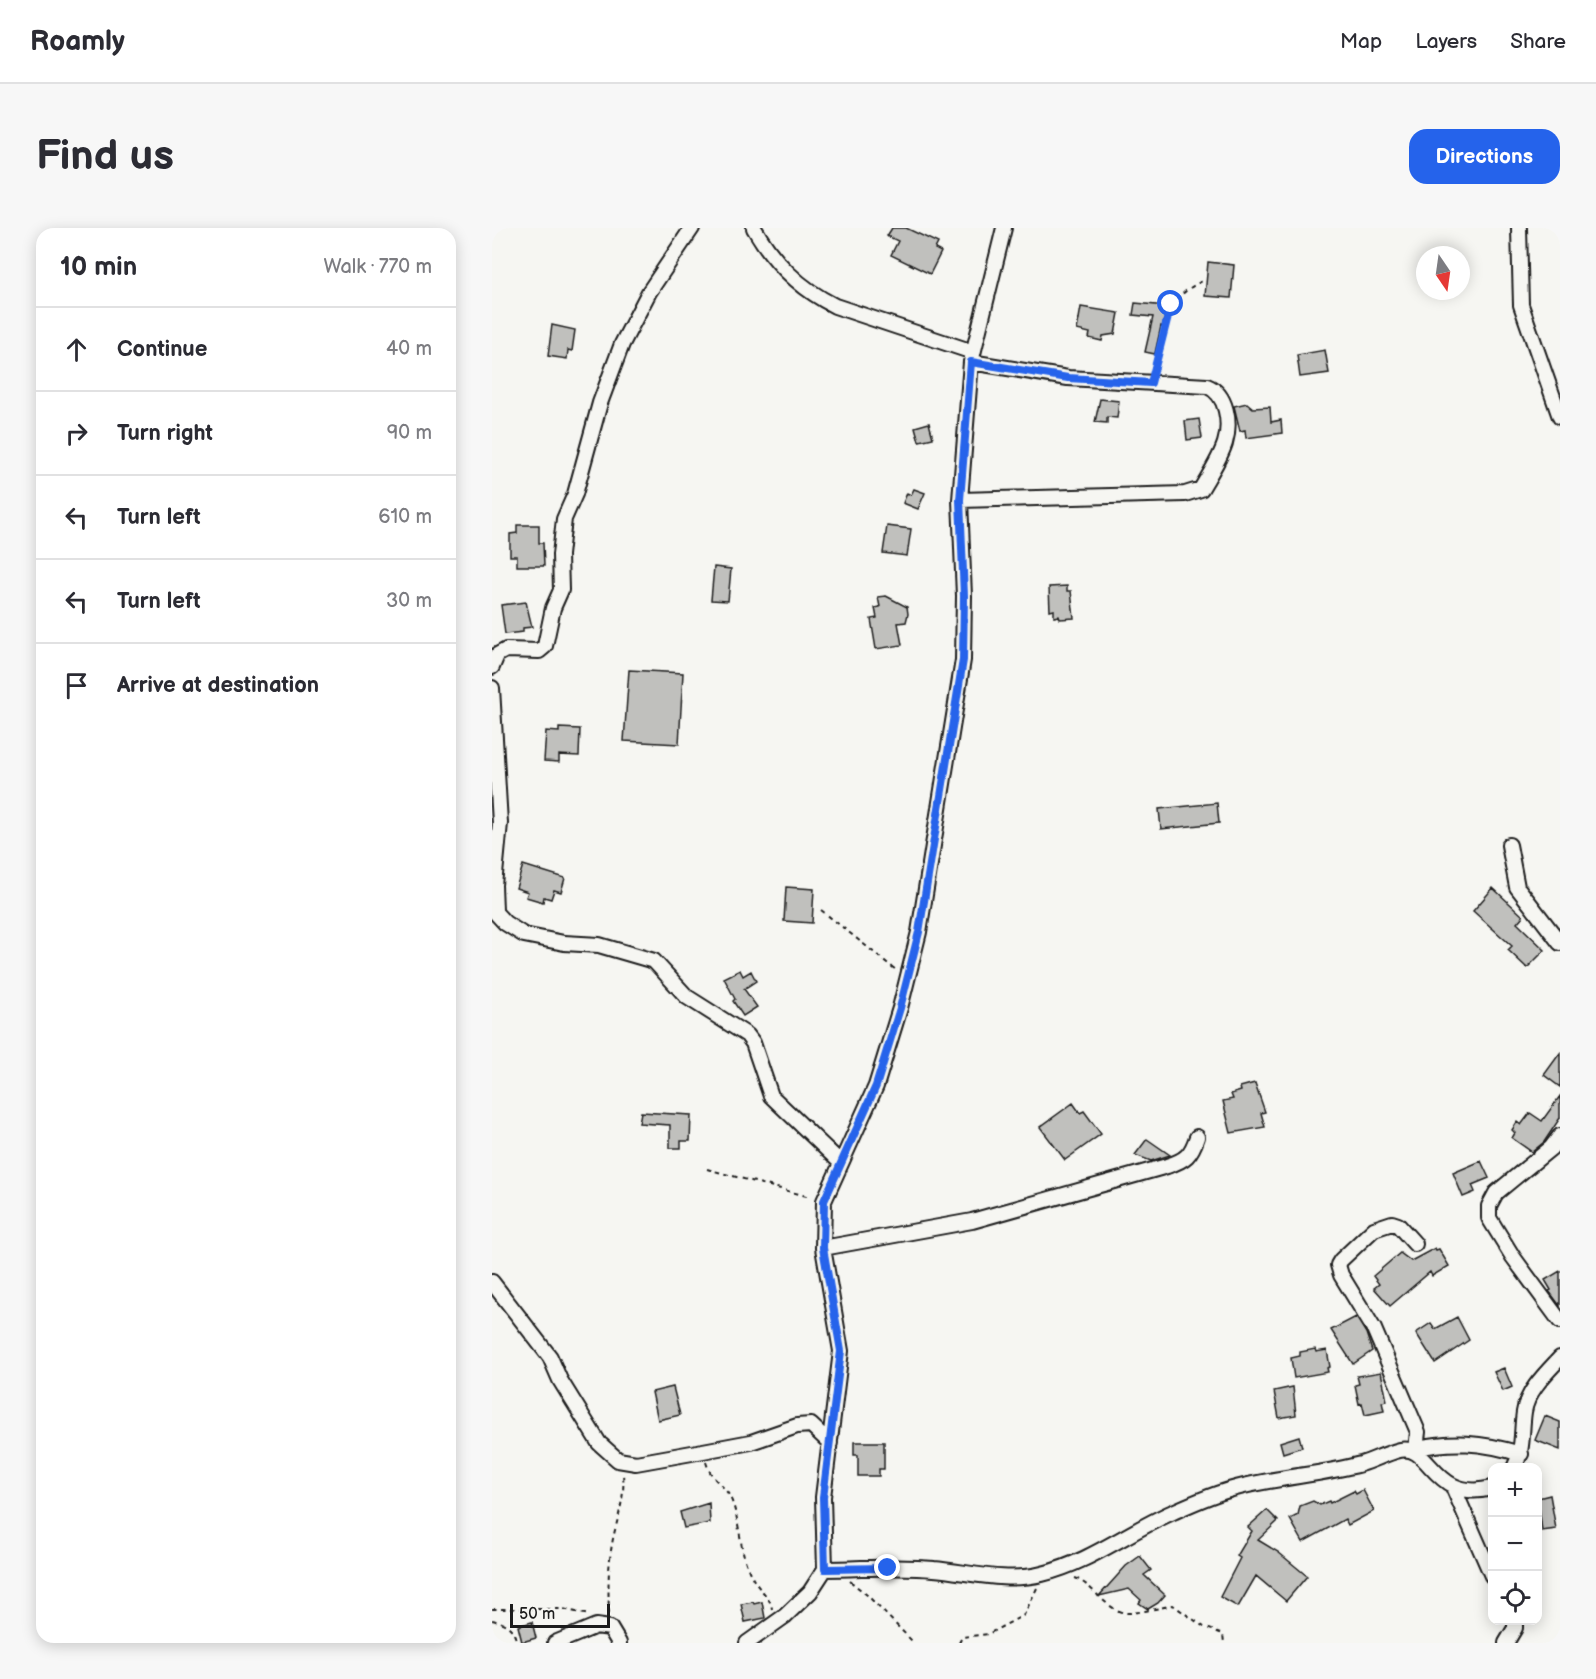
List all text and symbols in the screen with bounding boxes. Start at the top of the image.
text: Roamly [30,25,125,58]
text: Map [1340,29,1382,54]
text: Layers [1415,29,1477,54]
text: Share [1510,29,1566,54]
button: Directions [1409,129,1560,184]
text: Find us [36,131,174,182]
north arrow [1416,246,1470,300]
text: 10 min [60,252,137,283]
text: Walk · 770 m [323,255,432,279]
route start [1157,290,1183,316]
icon: ahead [60,333,93,366]
text: Continue [117,336,207,363]
text: 40 m [386,337,432,361]
icon: right [60,417,93,450]
text: Turn right [117,420,213,447]
text: 90 m [387,421,432,445]
icon: left [60,501,93,534]
text: Turn left [117,504,201,531]
text: 610 m [378,505,432,529]
icon: left [60,585,93,618]
text: Turn left [117,588,201,615]
text: 30 m [386,589,432,613]
icon: arrive [60,669,93,702]
text: Arrive at destination [117,672,319,699]
map controls [1488,1463,1542,1625]
button: + [1488,1463,1542,1517]
button: − [1488,1517,1542,1571]
route end [874,1554,900,1580]
button: locate [1488,1571,1542,1625]
scale bar [510,1601,610,1628]
text: 50 m [519,1605,555,1624]

